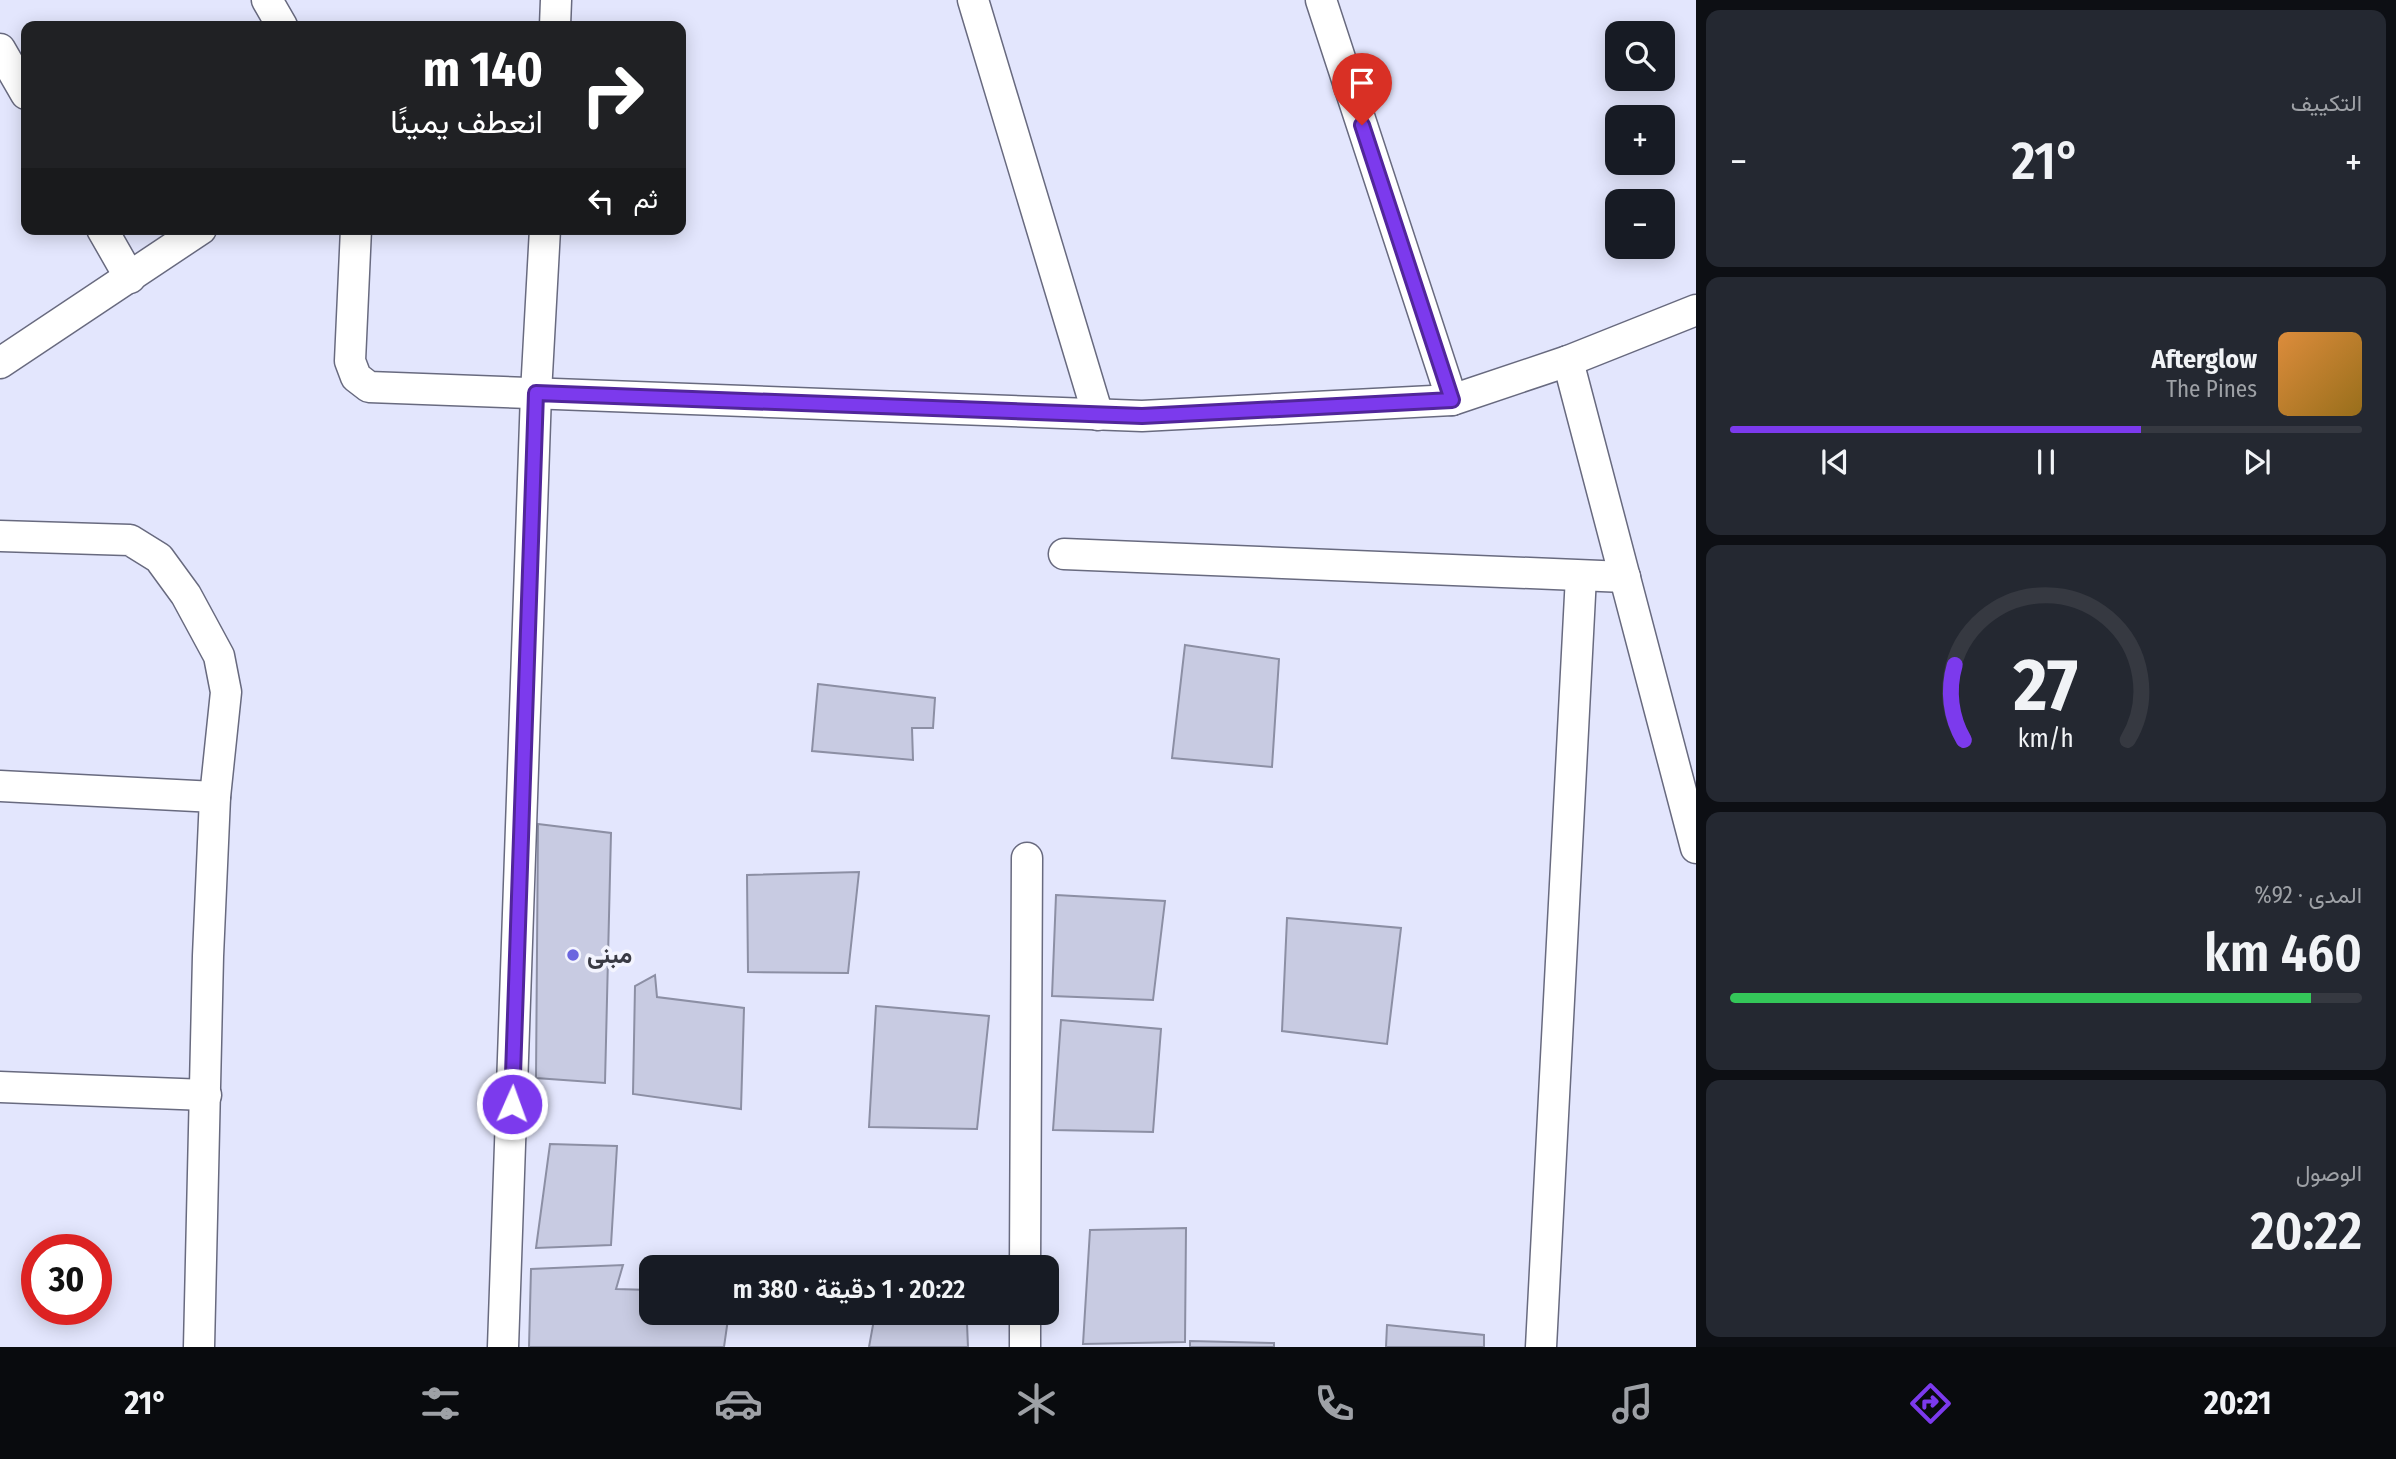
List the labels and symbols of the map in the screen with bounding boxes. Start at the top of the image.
pin [1332,53,1392,125]
place label: مبنى [587,941,632,969]
marker: مبنى [565,947,581,963]
position arrow [475,1067,549,1141]
speed limit sign: 30 [21,1234,112,1325]

